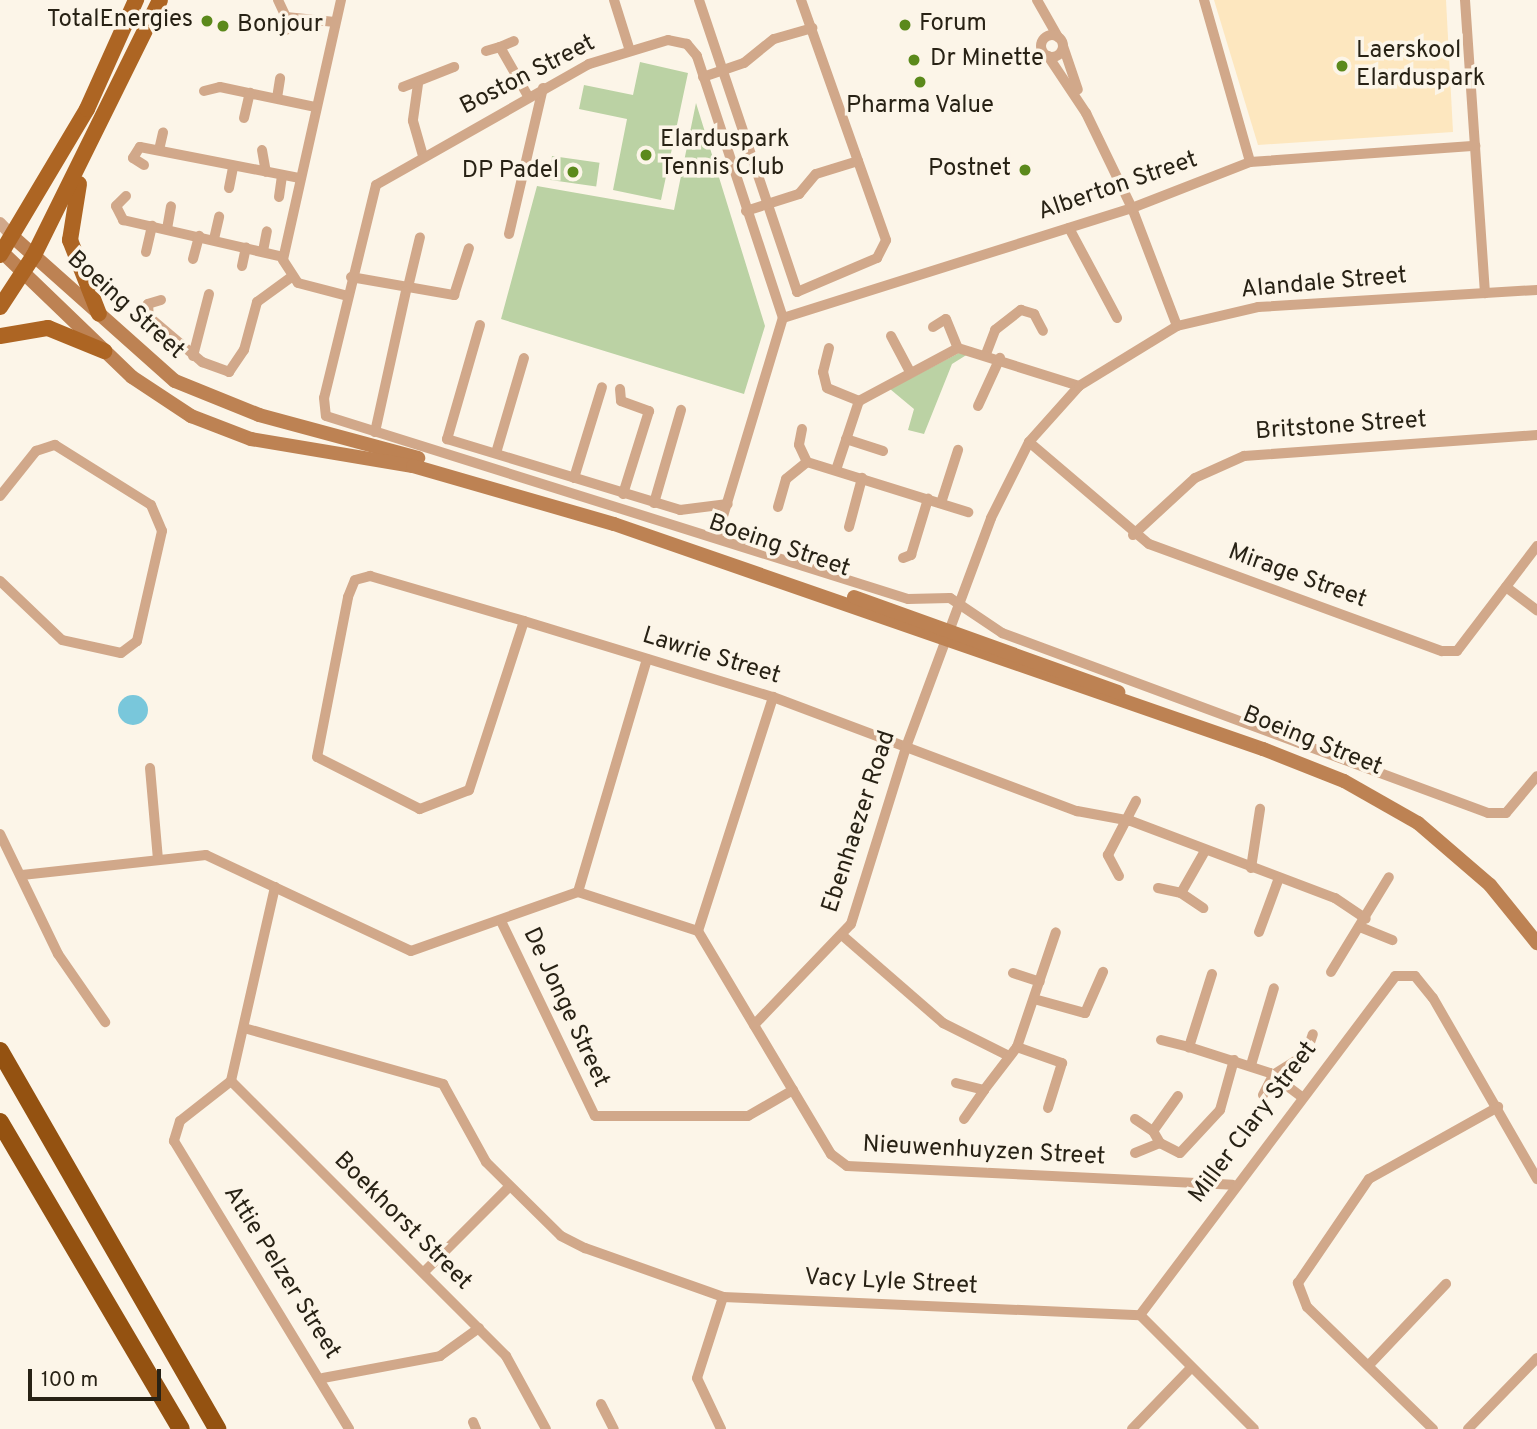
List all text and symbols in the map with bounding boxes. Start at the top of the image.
place label: TotalEnergies [47,7,193,35]
place label: Forum [919,11,987,39]
place label: Bonjour [237,12,323,40]
marker: TotalEnergies [199,13,215,29]
marker: Forum [897,17,913,33]
marker: Bonjour [215,18,231,34]
street label: Boston Street [456,30,600,122]
place label: Laerskool Elarduspark [1356,38,1485,94]
place label: Dr Minette [930,46,1044,74]
marker: Dr Minette [904,50,924,70]
marker: Laerskool Elarduspark [1334,58,1350,74]
marker: Pharma Value [912,74,928,90]
place label: Pharma Value [846,93,994,121]
place label: Elarduspark Tennis Club [660,127,789,183]
street label: Alberton Street [1035,146,1201,228]
marker: Elarduspark Tennis Club [638,147,654,163]
place label: Postnet [928,156,1011,184]
place label: DP Padel [462,158,559,186]
marker: Postnet [1017,162,1033,178]
marker: DP Padel [565,164,581,180]
street label: Boeing Street [60,246,190,366]
street label: Alandale Street [1240,262,1408,306]
street label: Britstone Street [1254,407,1428,447]
street label: Boeing Street [704,509,854,585]
street label: Mirage Street [1224,539,1370,615]
street label: Lawrie Street [638,622,784,692]
street label: Boeing Street [1238,701,1386,783]
street label: Ebenhaezer Road [817,727,903,917]
street label: De Jonge Street [515,924,615,1092]
street label: Miller Clary Street [1184,1037,1324,1209]
street label: Nieuwenhuyzen Street [862,1131,1106,1173]
street label: Boekhorst Street [327,1147,477,1297]
street label: Attie Pelzer Street [216,1181,346,1365]
street label: Vacy Lyle Street [804,1264,978,1302]
scale bar [32,1356,164,1400]
text: 100 m [41,1367,98,1394]

